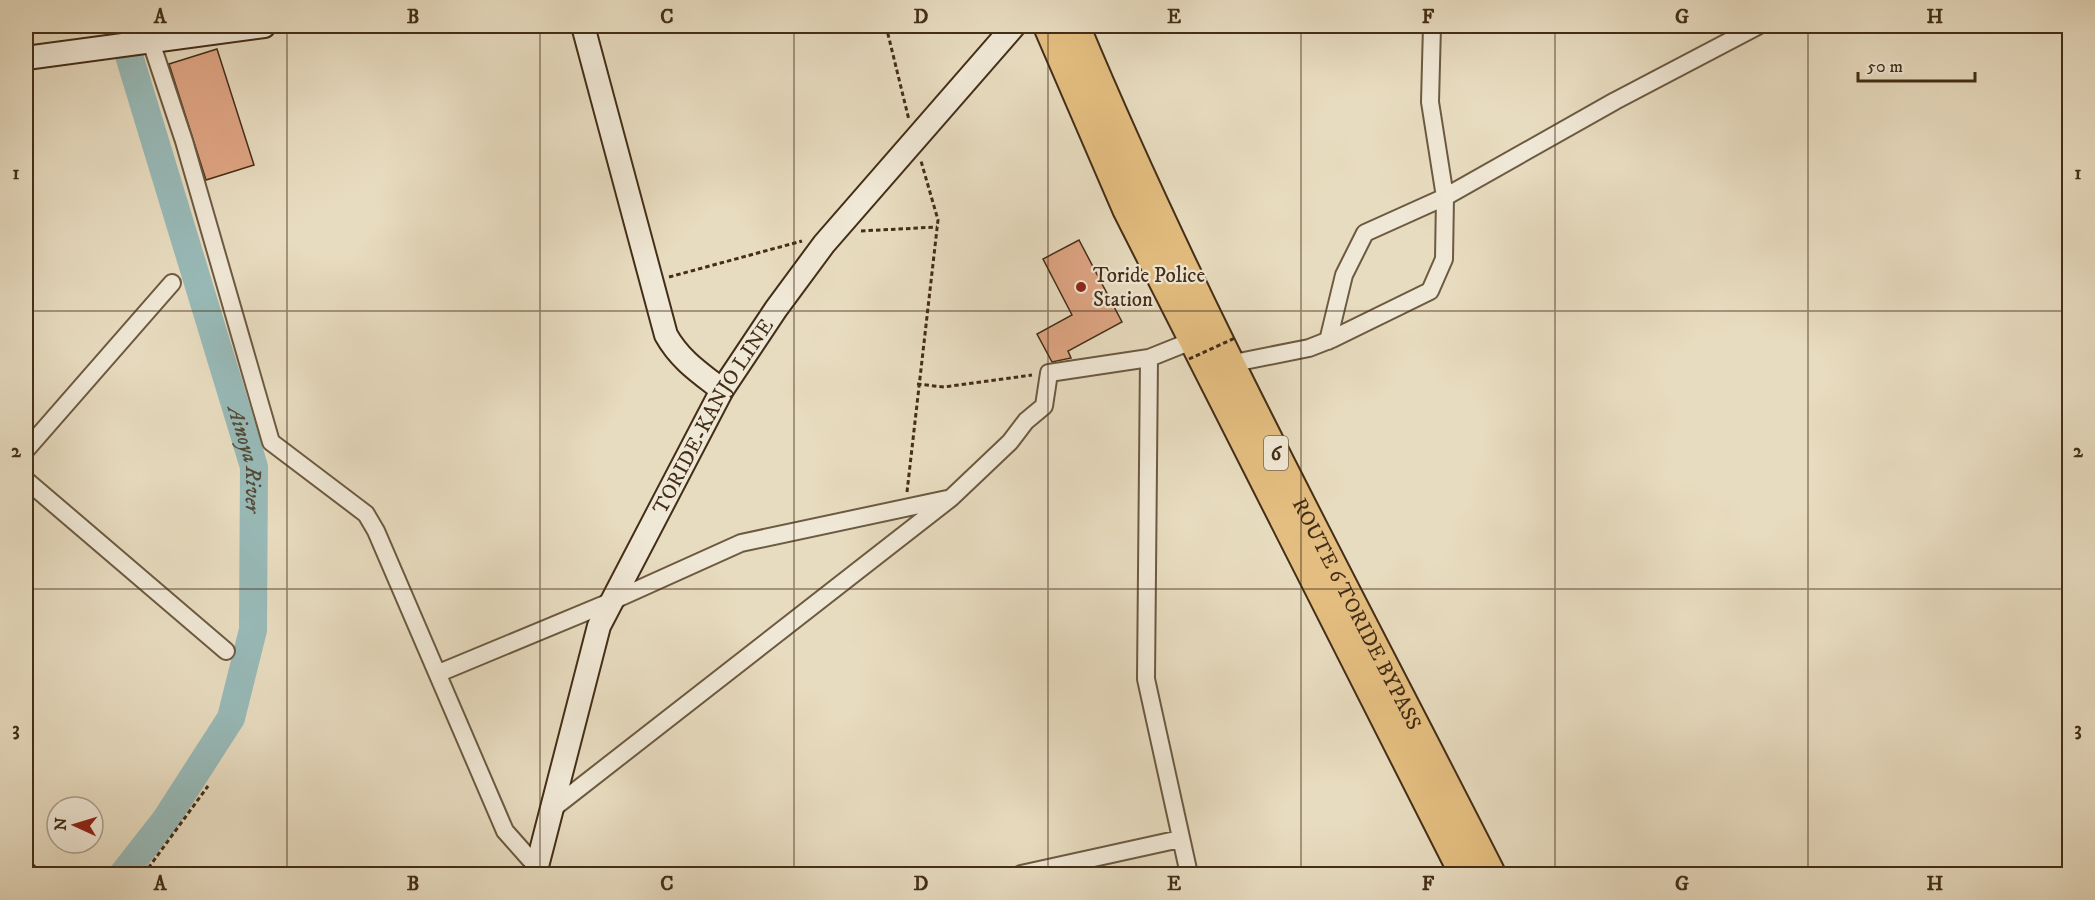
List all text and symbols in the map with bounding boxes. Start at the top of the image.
text: A [153,5,168,30]
text: B [407,5,419,30]
text: C [660,5,674,30]
text: D [914,5,929,30]
text: E [1167,5,1181,30]
text: F [1422,5,1435,30]
text: G [1675,5,1689,30]
text: H [1927,5,1944,30]
scale bar [1858,45,1975,83]
text: 50 m [1867,56,1903,78]
text: 1 [12,161,20,186]
text: 1 [2074,161,2082,186]
place label: Toride Police Station [1093,263,1205,313]
marker: Toride Police Station [1074,280,1088,294]
street label: TORIDE-KANJO LINE [648,314,780,519]
water label: Ainoya River [220,400,266,515]
road number: 6 [1264,436,1288,470]
text: 2 [11,439,22,464]
text: 2 [2073,439,2084,464]
street label: ROUTE 6 TORIDE BYPASS [1286,494,1427,734]
text: 3 [12,717,20,742]
text: 3 [2074,717,2082,742]
north arrow [45,795,105,855]
text: N [51,817,71,831]
text: A [153,872,168,897]
text: B [407,872,419,897]
text: C [660,872,674,897]
text: D [914,872,929,897]
text: E [1167,872,1181,897]
text: F [1422,872,1435,897]
text: G [1675,872,1689,897]
text: H [1927,872,1944,897]

